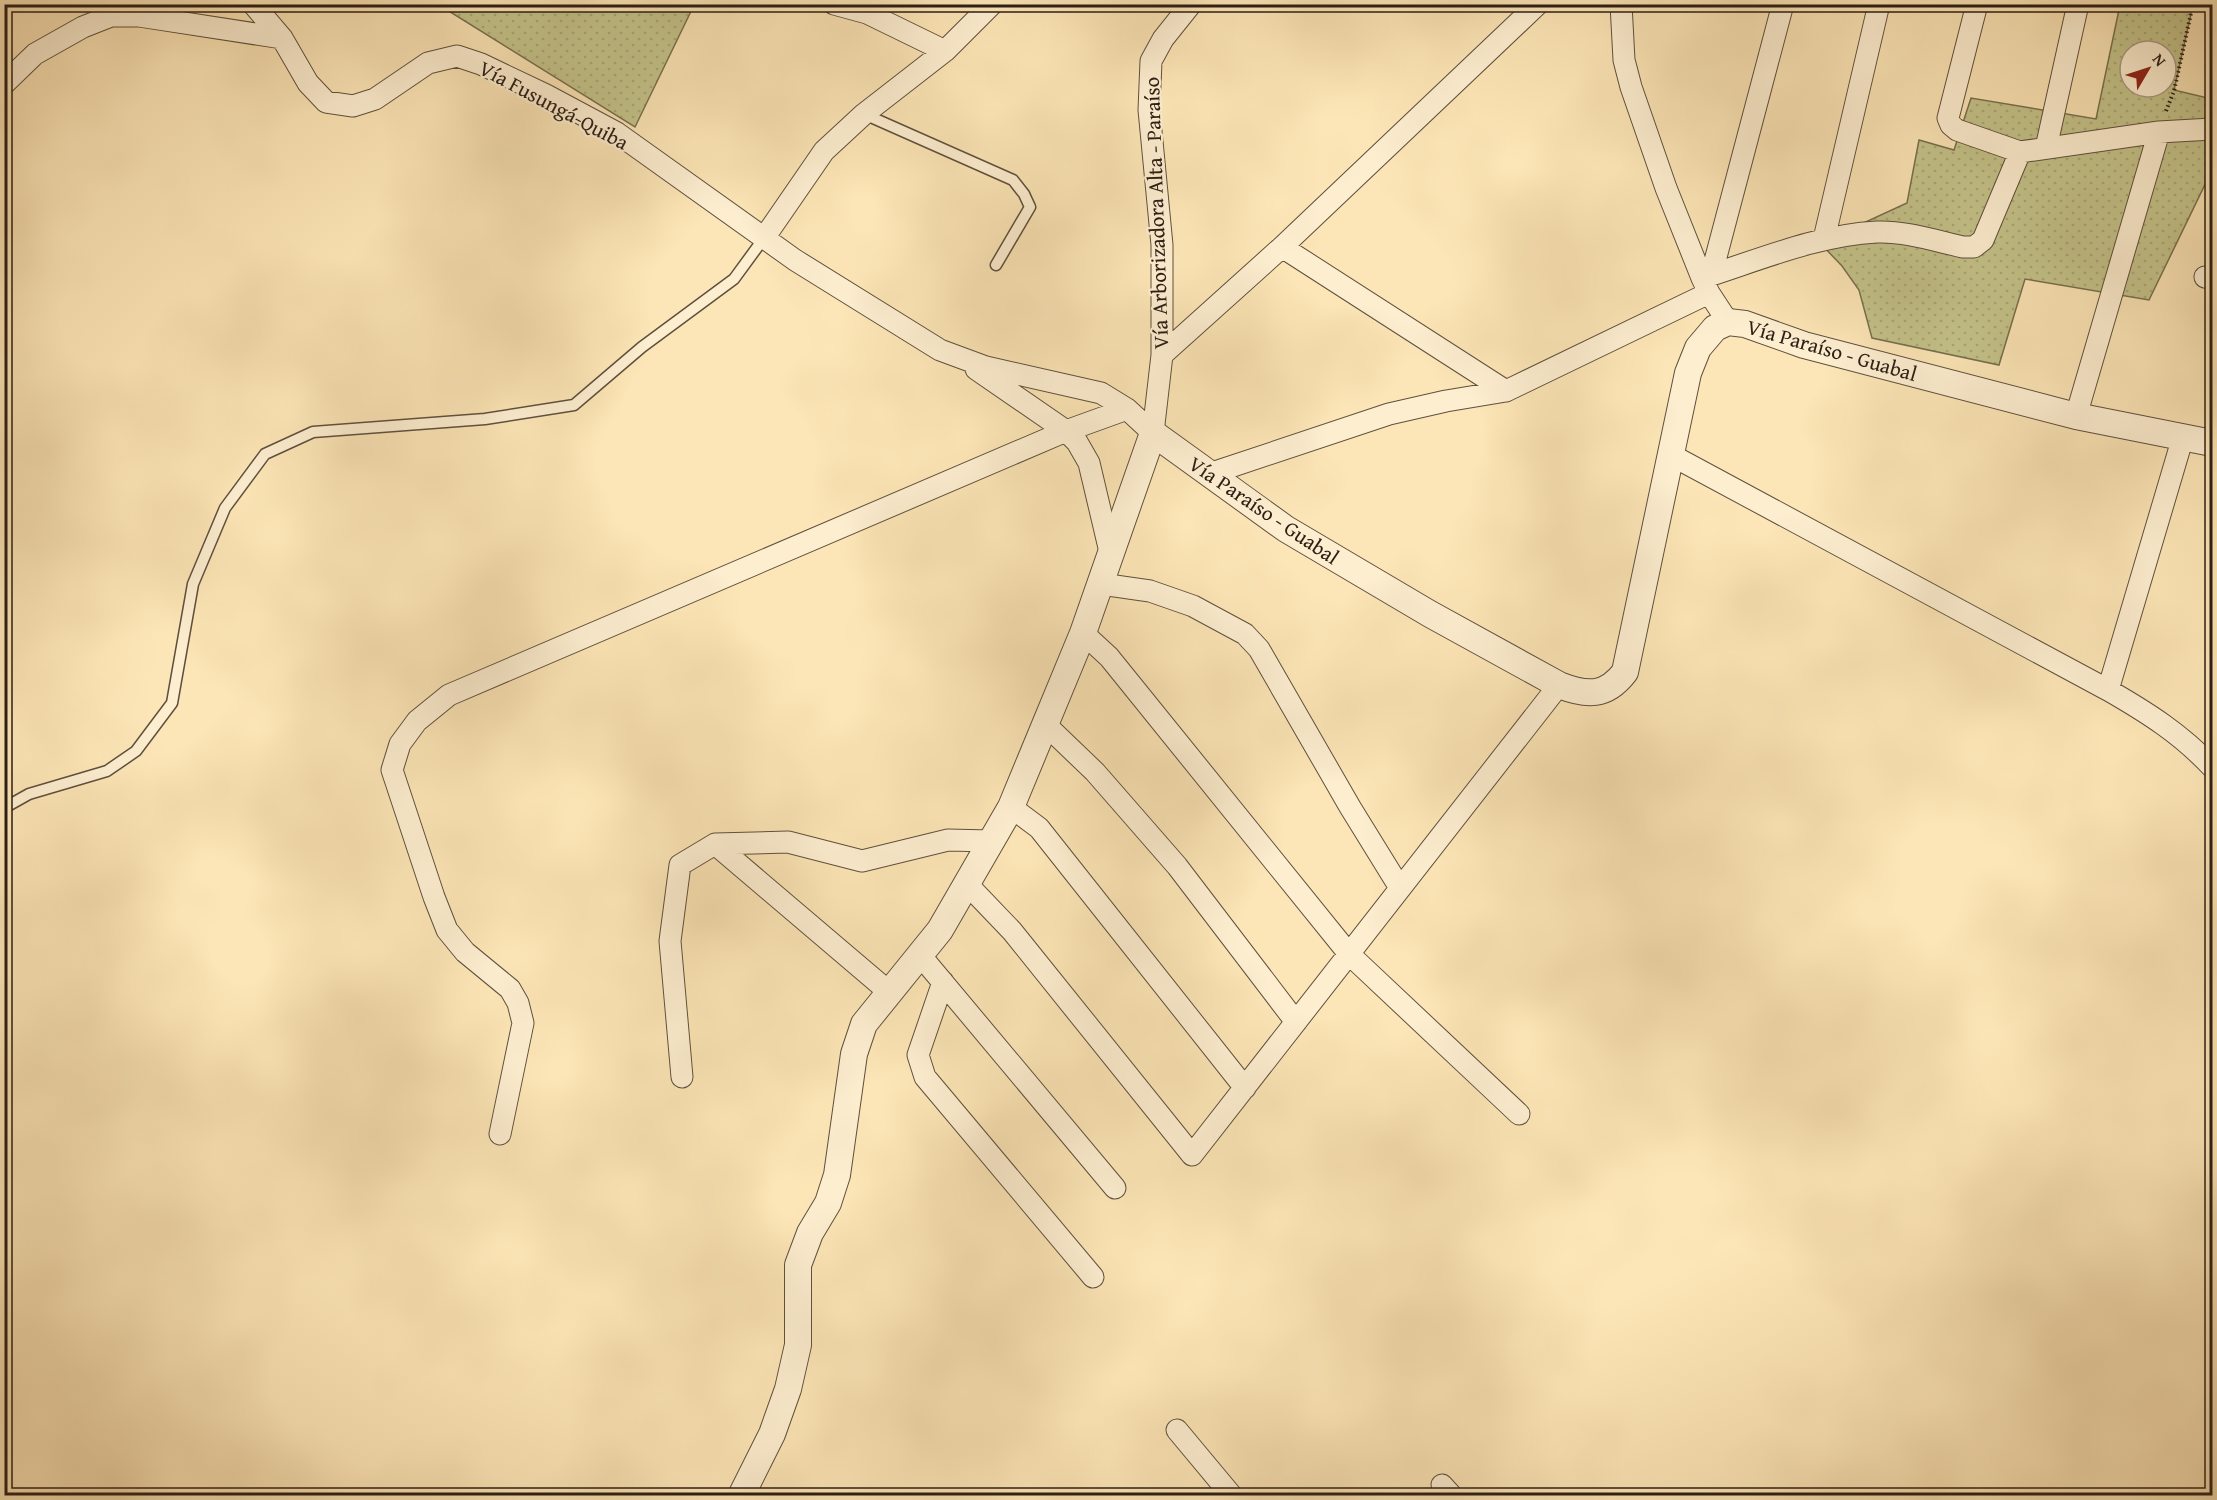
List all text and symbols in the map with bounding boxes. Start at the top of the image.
north arrow [2118,39,2178,99]
text: N [2147,48,2173,72]
street label: Vía Fusungá-Quiba [474,52,634,158]
street label: Vía Arborizadora Alta - Paraíso [1136,76,1176,350]
street label: Vía Paraíso - Guabal [1743,311,1921,389]
street label: Vía Paraíso - Guabal [1183,448,1346,572]

